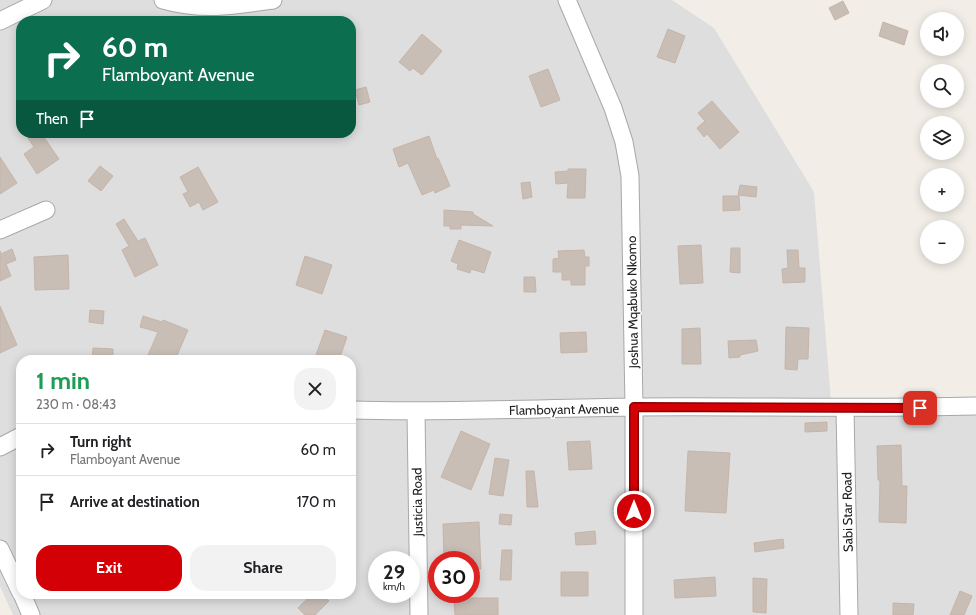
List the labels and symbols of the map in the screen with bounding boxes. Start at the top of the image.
street label: Joshua Mqabuko Nkomo [623,236,641,369]
pin [903,391,937,425]
street label: Flamboyant Avenue [509,400,620,418]
street label: Justicia Road [408,468,426,537]
street label: Sabi Star Road [838,472,856,552]
position arrow [613,490,655,532]
speed limit sign: 30 [428,551,480,603]

